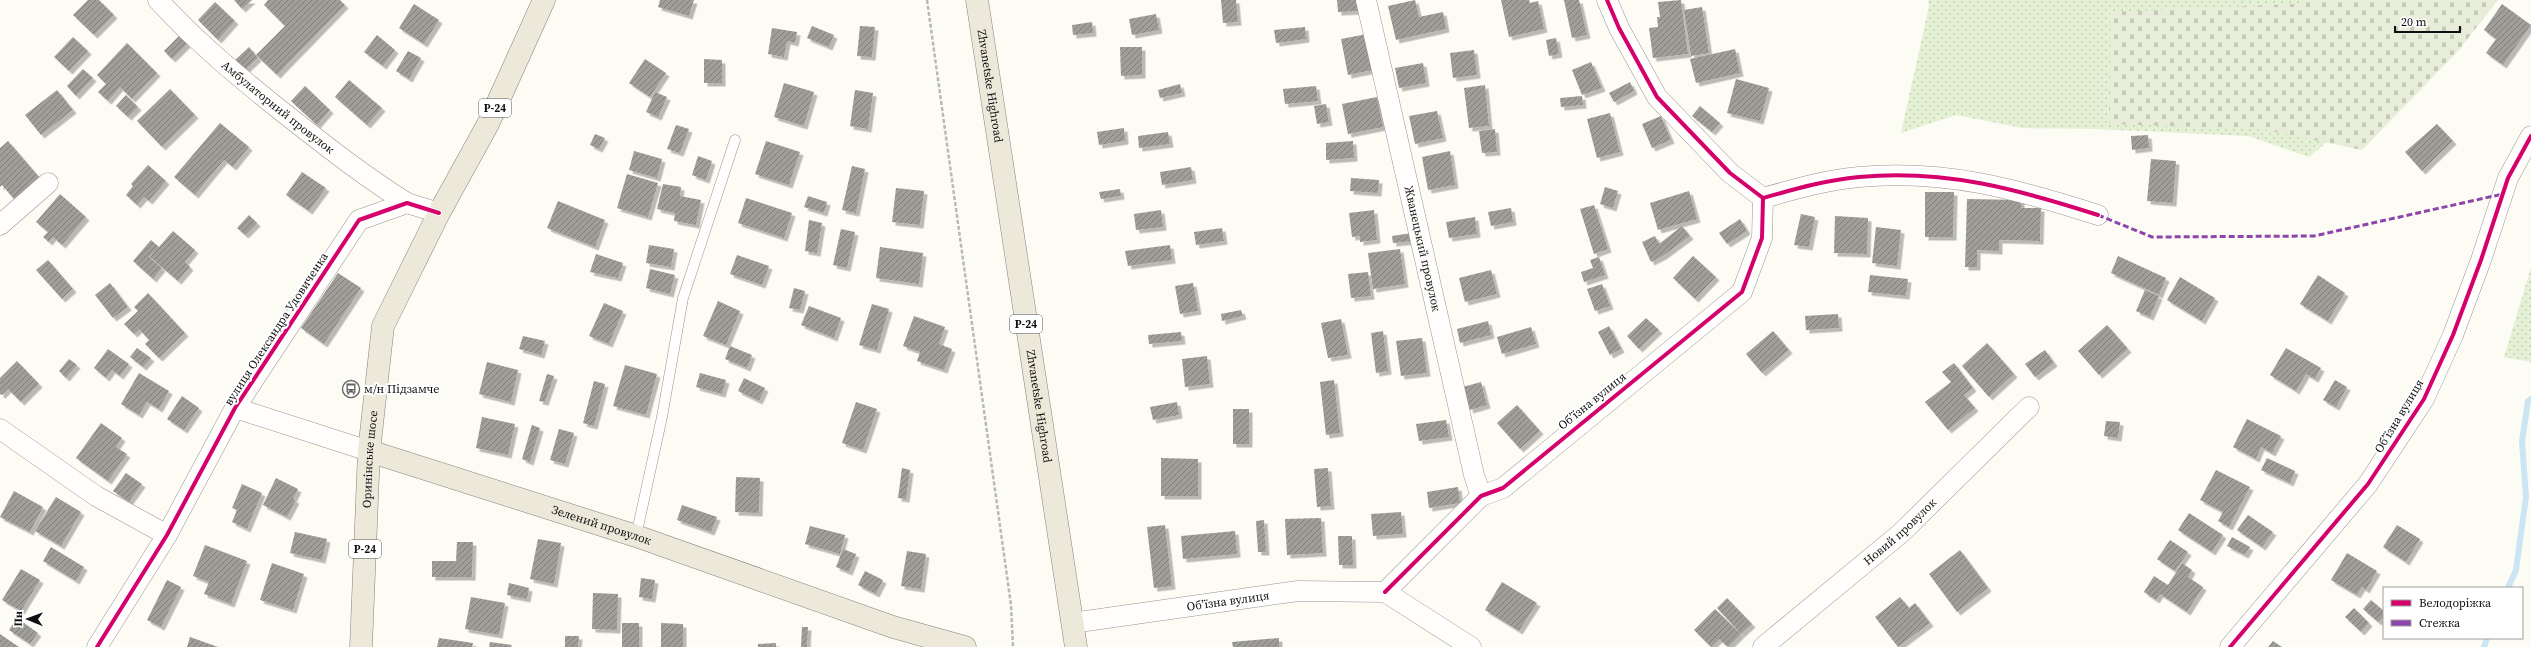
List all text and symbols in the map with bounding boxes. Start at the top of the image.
scale bar [2395,8,2460,34]
text: 20 m [2401,14,2427,30]
street label: Zhvanetske Highroad [974,28,1007,144]
street label: Амбулаторний провулок [218,57,338,158]
road number: Р-24 [479,99,511,117]
street label: Жванецький провулок [1401,184,1445,313]
street label: вулиця Олександра Удовиченка [220,249,332,409]
road number: Р-24 [1010,315,1042,333]
street label: Zhvanetske Highroad [1023,349,1056,464]
street label: Обʼїзна вулиця [1555,369,1629,433]
street label: Обʼїзна вулиця [2371,376,2427,456]
bus stop icon: м/н Підзамче [341,379,361,399]
place label: м/н Підзамче [364,381,439,397]
street label: Оринінське шосе [359,410,381,508]
street label: Новий провулок [1860,494,1940,569]
street label: Зелений провулок [549,502,654,549]
road number: Р-24 [349,540,381,558]
street label: Обʼїзна вулиця [1186,587,1270,615]
legend [2383,587,2523,639]
text: Велодоріжка [2419,595,2492,611]
north arrow [8,599,48,639]
text: Пн [11,611,26,627]
text: Стежка [2419,615,2461,631]

